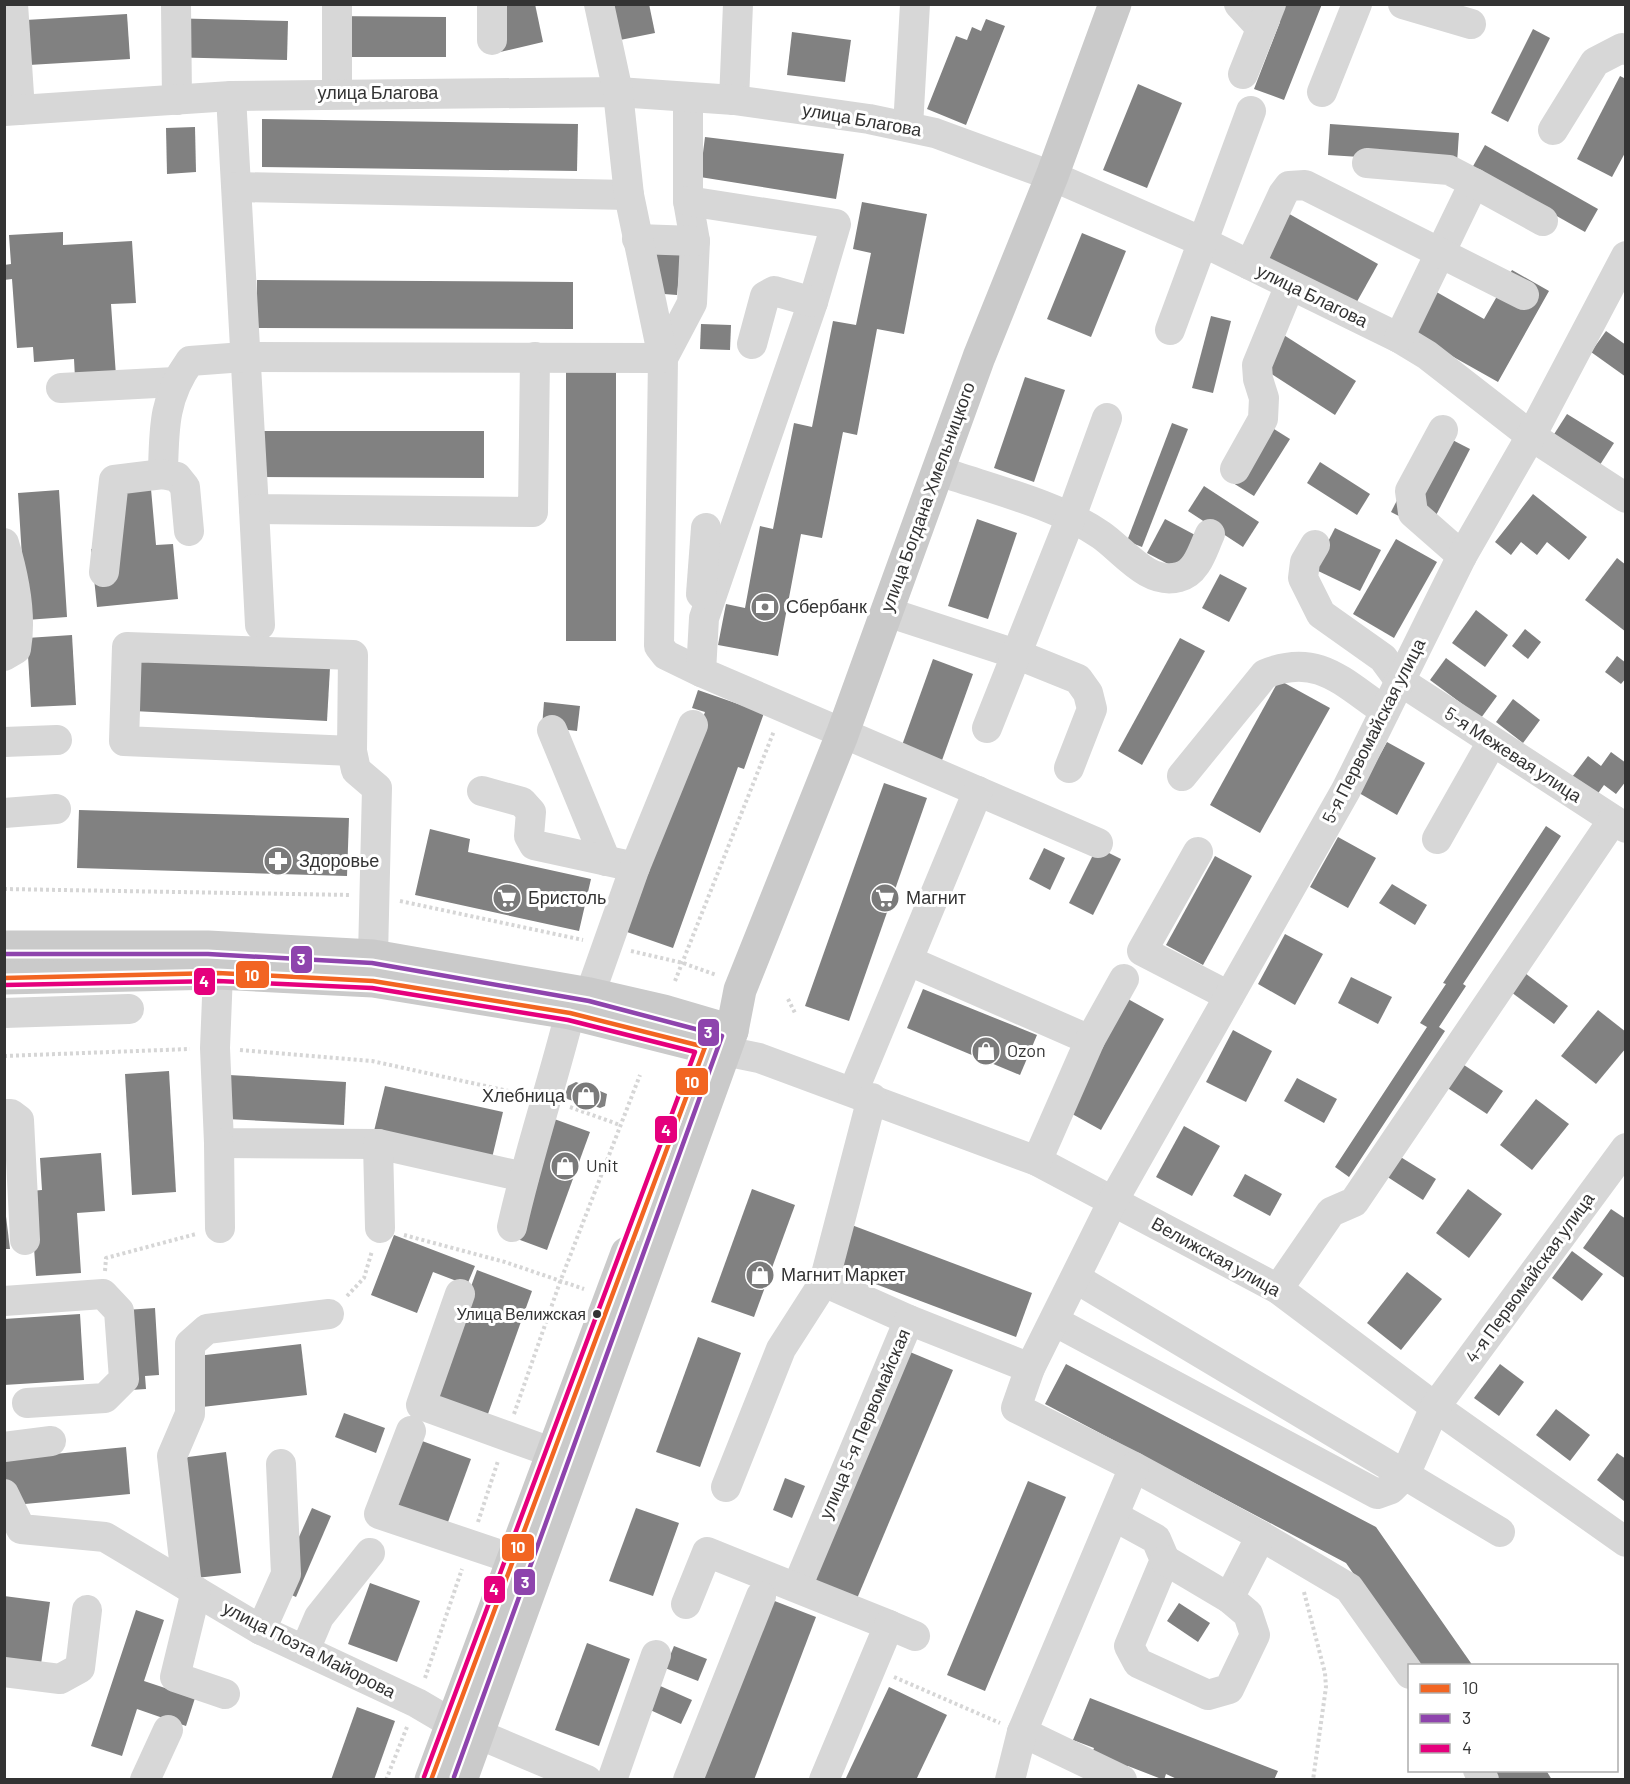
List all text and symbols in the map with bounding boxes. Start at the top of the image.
street label: улица Благова [318,81,439,103]
street label: улица Благова [801,98,925,141]
street label: улица Благова [1253,259,1372,332]
street label: улица Богдана Хмельницкого [875,379,979,615]
bank icon: Сбербанк [749,591,781,623]
place label: Сбербанк [786,595,867,617]
street label: 5-я Первомайская улица [1317,634,1430,827]
street label: 5-я Межевая улица [1441,702,1587,807]
pharmacy icon: Здоровье [262,845,294,877]
place label: Здоровье [299,849,379,871]
supermarket icon: Бристоль [491,882,523,914]
supermarket icon: Магнит [869,882,901,914]
place label: Бристоль [528,886,606,908]
place label: Магнит [906,886,966,908]
line badge: 3 [290,945,313,974]
text: 3 [297,949,305,968]
line badge: 10 [235,960,270,989]
text: 10 [245,965,259,984]
line badge: 4 [193,967,216,996]
text: 4 [199,971,209,990]
line badge: 3 [697,1018,720,1047]
text: 3 [704,1022,712,1041]
shop icon: Ozon [970,1035,1002,1067]
place label: Ozon [1007,1039,1046,1061]
line badge: 10 [675,1067,709,1096]
text: 10 [685,1072,699,1091]
shop icon: Хлебница [570,1080,602,1112]
place label: Хлебница [482,1084,566,1106]
line badge: 4 [654,1115,678,1144]
text: 4 [661,1120,671,1139]
shop icon: Unit [549,1150,581,1182]
place label: Unit [586,1154,619,1176]
street label: 4-я Первомайская улица [1460,1187,1599,1367]
street label: Велижская улица [1148,1212,1286,1301]
shop icon: Магнит Маркет [744,1259,776,1291]
place label: Магнит Маркет [781,1263,906,1285]
place label: Улица Велижская [456,1304,586,1323]
marker: Улица Велижская [591,1308,603,1320]
street label: улица 5-я Первомайская [814,1325,914,1522]
line badge: 10 [501,1533,535,1562]
text: 10 [511,1537,525,1556]
line badge: 3 [513,1568,536,1596]
text: 3 [521,1572,529,1591]
line badge: 4 [483,1575,506,1604]
text: 4 [489,1579,499,1598]
street label: улица Поэта Майорова [219,1596,400,1703]
legend [1408,1664,1618,1772]
text: 10 [1462,1676,1478,1698]
text: 3 [1462,1706,1471,1728]
text: 4 [1462,1736,1472,1758]

